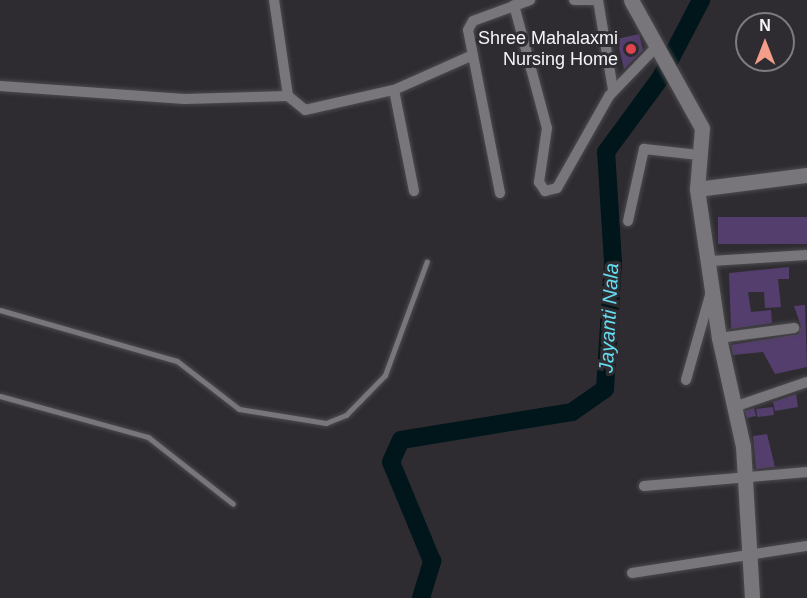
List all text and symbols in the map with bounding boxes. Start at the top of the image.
north arrow [735,12,795,72]
text: N [759,17,771,34]
place label: Shree Mahalaxmi Nursing Home [478,28,618,70]
marker: Shree Mahalaxmi Nursing Home [622,40,640,58]
water label: Jayanti Nala [594,262,624,374]

